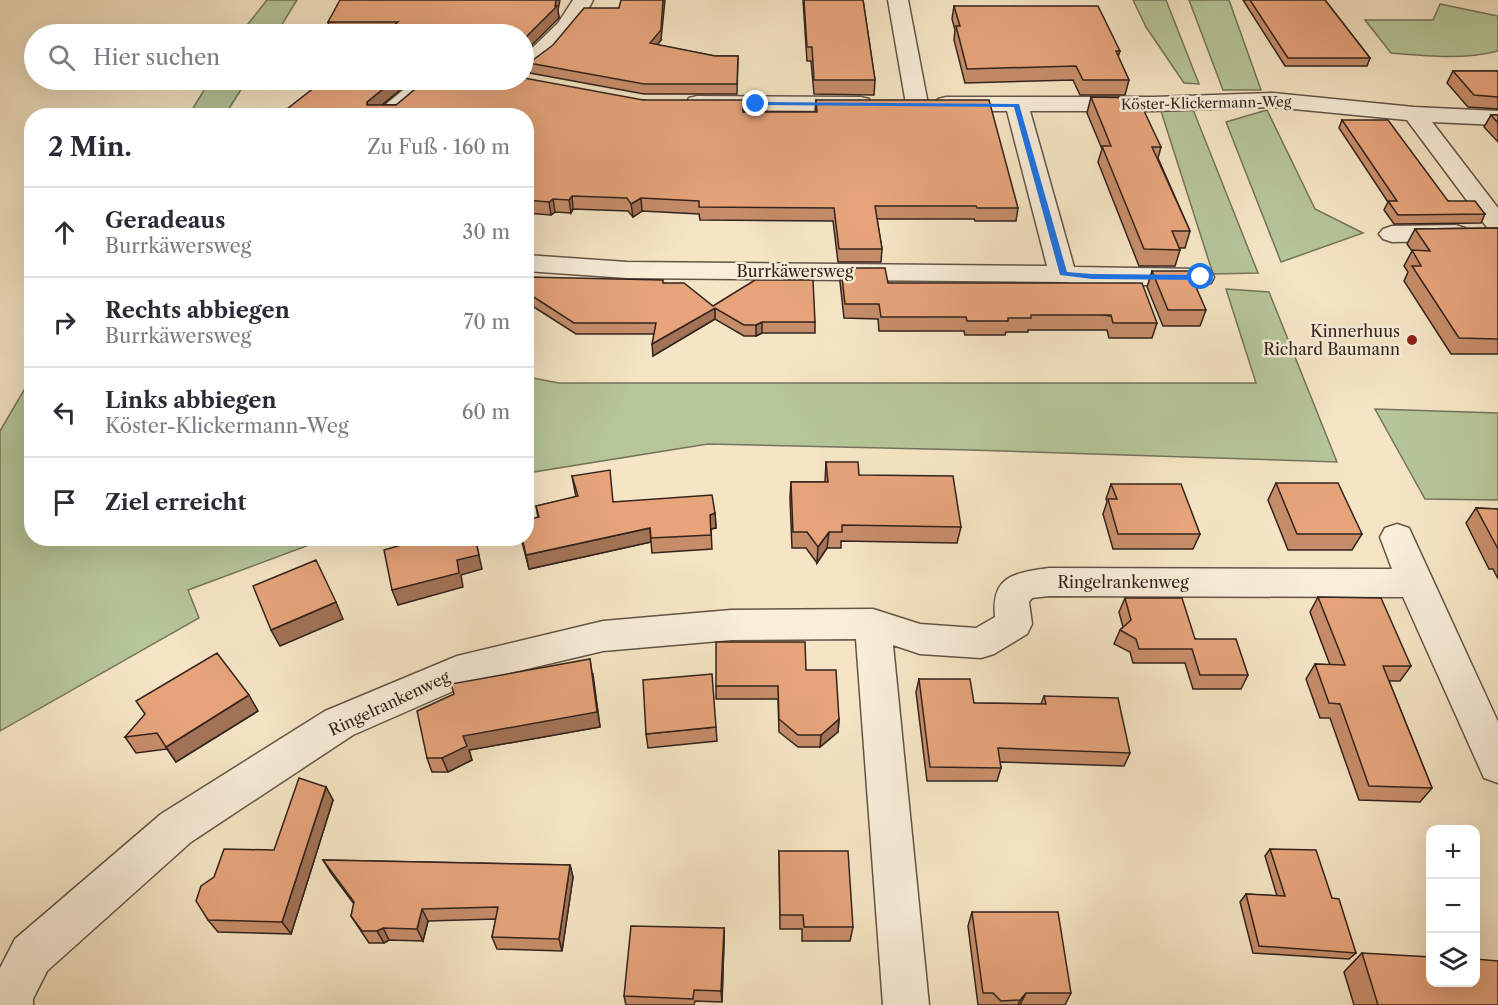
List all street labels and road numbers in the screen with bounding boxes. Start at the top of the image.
street label: Köster-Klickermann-Weg [1121,93,1292,113]
street label: Burrkäwersweg [736,261,854,281]
street label: Ringelrankenweg [1057,572,1189,592]
street label: Ringelrankenweg [325,666,453,740]

